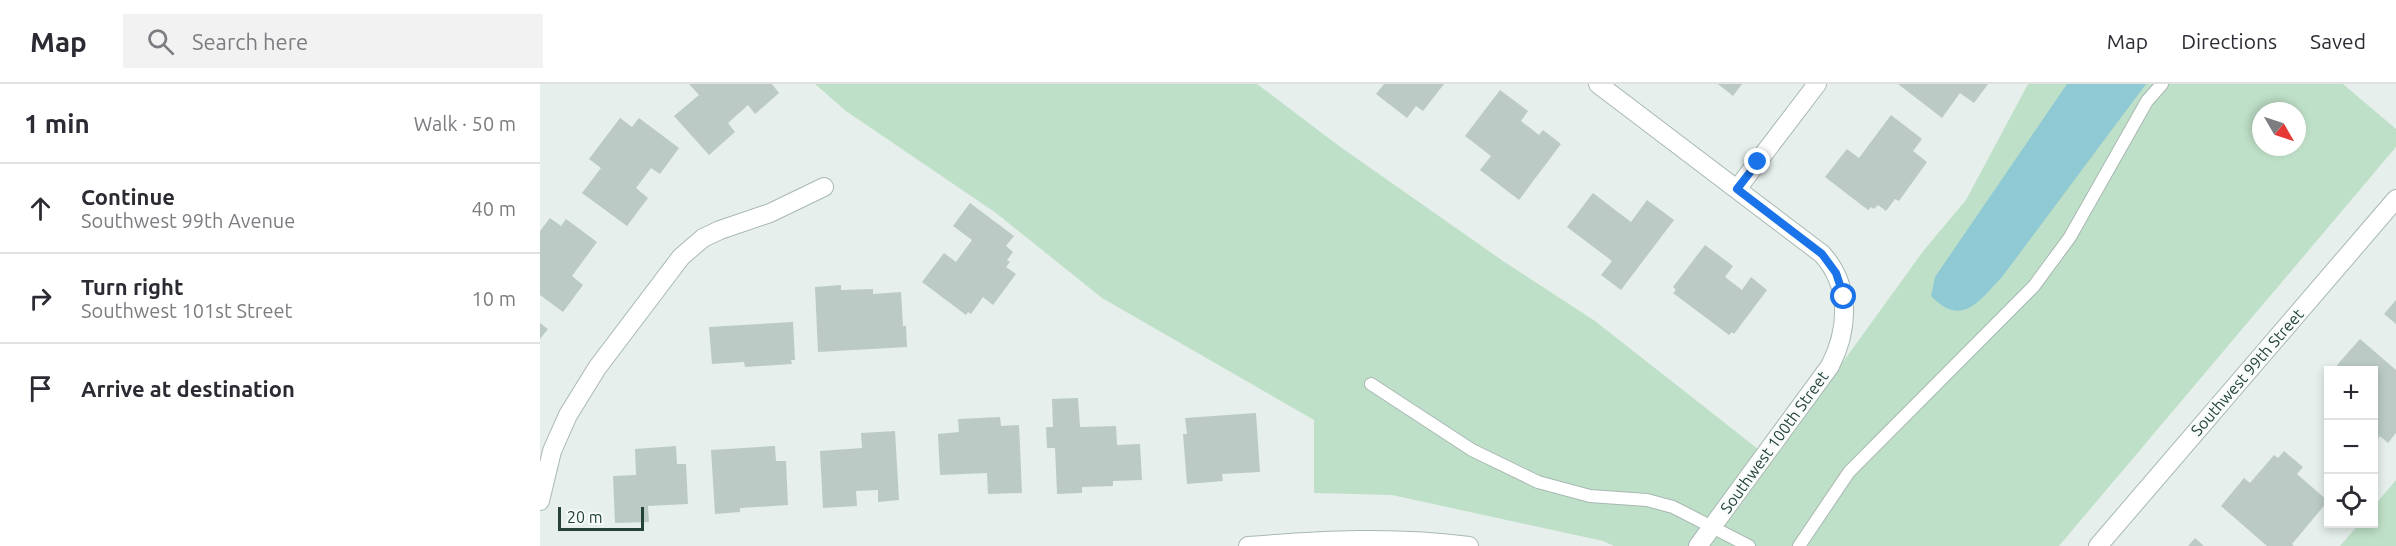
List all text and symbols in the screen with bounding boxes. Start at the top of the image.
search box [123,14,543,68]
icon: search [144,25,177,58]
text: Map [30,26,87,57]
text: Search here [192,29,308,54]
text: Map [2107,29,2148,53]
text: Directions [2181,29,2277,53]
text: Saved [2310,29,2366,53]
north arrow [2252,102,2306,156]
text: 1 min [24,109,90,138]
text: Walk · 50 m [414,112,516,135]
route end [1744,148,1770,174]
text: Continue [81,184,175,209]
icon: ahead [24,192,57,225]
text: 40 m [472,197,516,220]
text: Southwest 99th Avenue [81,209,295,232]
text: Turn right [81,274,183,299]
icon: right [24,282,57,315]
route start [1830,283,1856,309]
text: 10 m [472,287,516,310]
text: Southwest 101st Street [81,299,292,322]
street label: Southwest 99th Street [2187,304,2307,439]
map controls [2324,366,2378,528]
button: + [2324,366,2378,420]
street label: Southwest 100th Street [1716,367,1832,517]
icon: arrive [24,372,57,405]
text: Arrive at destination [81,376,295,401]
button: − [2324,420,2378,474]
button: locate [2324,474,2378,528]
scale bar [558,504,644,532]
text: 20 m [567,508,603,526]

